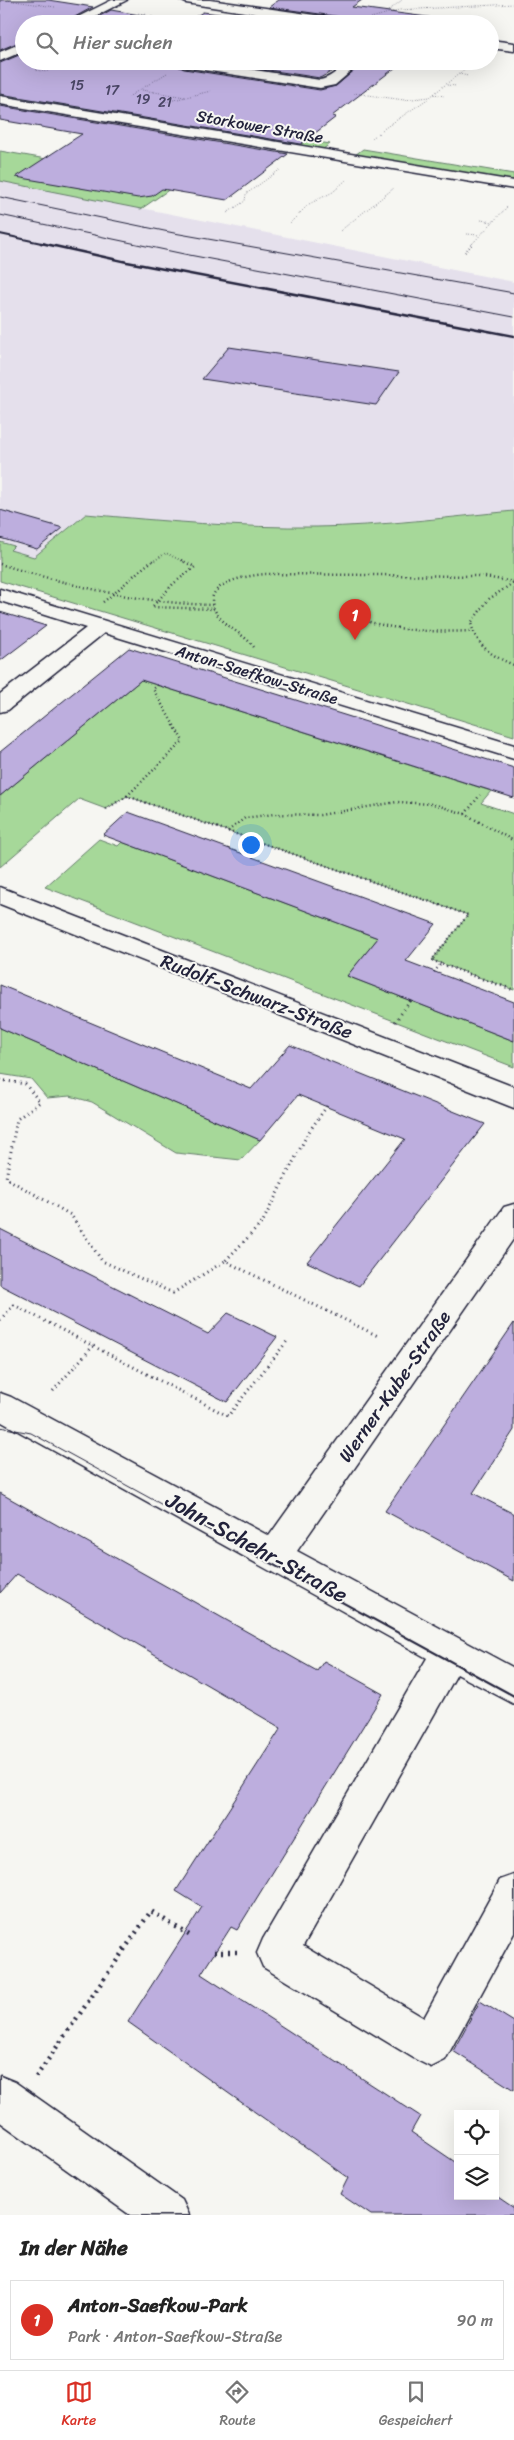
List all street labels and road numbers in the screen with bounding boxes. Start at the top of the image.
street label: Storkower Straße [194,101,326,152]
street label: Anton-Saefkow-Straße [171,636,342,713]
street label: Rudolf-Schwarz-Straße [156,945,358,1048]
street label: Werner-Kube-Straße [329,1303,459,1469]
street label: John-Schehr-Straße [157,1481,355,1614]

